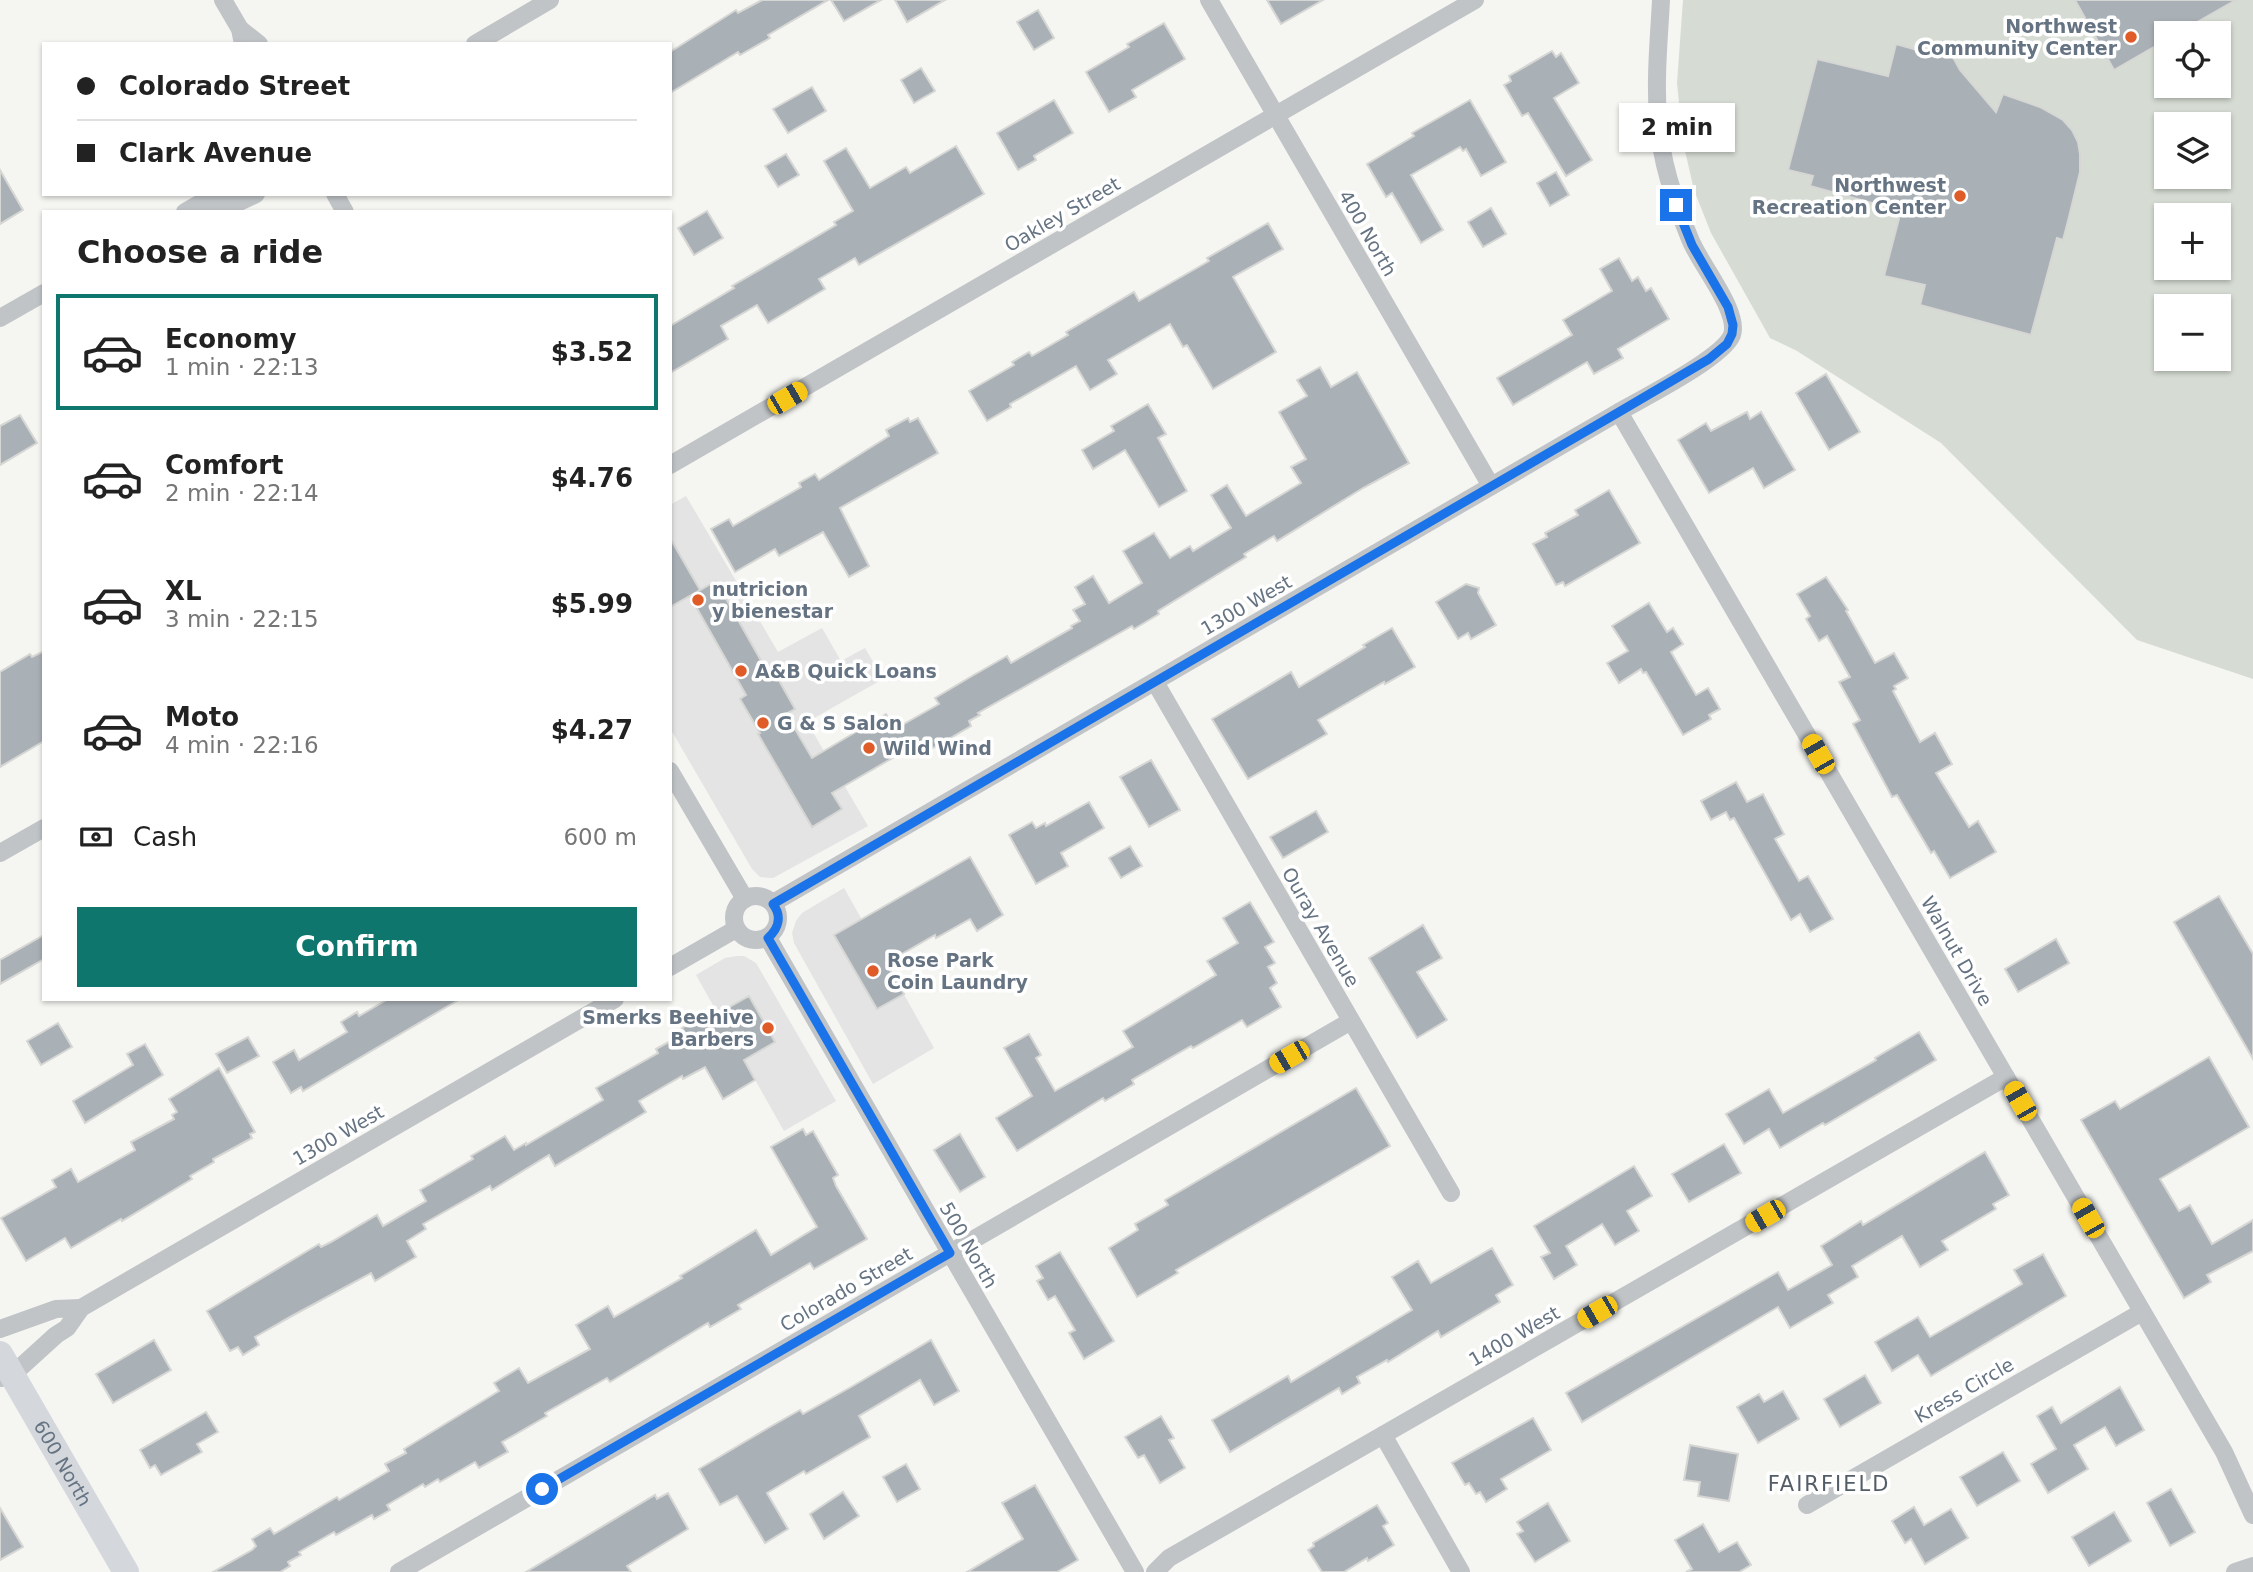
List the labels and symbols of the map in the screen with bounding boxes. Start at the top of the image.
place label: Northwest Community Center [1917,15,2118,59]
marker: Northwest Community Center [2123,29,2139,45]
callout: 2 min [1618,104,1734,152]
street label: Oakley Street [1000,172,1124,256]
place label: Northwest Recreation Center [1752,174,1947,218]
street label: 400 North [1335,186,1401,280]
marker: Northwest Recreation Center [1952,188,1968,204]
route end [1660,189,1692,221]
car [764,378,811,418]
street label: 1300 West [1197,570,1295,640]
place label: nutricion y bienestar [712,578,834,622]
marker: nutricion y bienestar [690,592,706,608]
place label: A&B Quick Loans [755,660,937,682]
marker: A&B Quick Loans [733,663,749,679]
place label: G & S Salon [777,712,902,734]
marker: G & S Salon [755,715,771,731]
car [1799,731,1838,777]
place label: Wild Wind [883,737,992,759]
marker: Wild Wind [861,740,877,756]
street label: Ouray Avenue [1278,863,1364,991]
street label: Walnut Drive [1917,892,1997,1010]
place label: Rose Park Coin Laundry [887,949,1029,993]
marker: Rose Park Coin Laundry [865,963,881,979]
place label: Smerks Beehive Barbers [582,1006,754,1050]
marker: Smerks Beehive Barbers [760,1020,776,1036]
car [1266,1037,1313,1077]
car [2001,1078,2040,1124]
street label: 1300 West [289,1100,387,1170]
car [2069,1195,2108,1241]
car [1742,1196,1789,1236]
street label: 500 North [936,1198,1002,1292]
street label: Colorado Street [776,1242,916,1336]
car [1574,1292,1621,1332]
street label: 1400 West [1465,1301,1563,1371]
street label: Kress Circle [1911,1353,2017,1427]
street label: 600 North [30,1416,96,1510]
district label: FAIRFIELD [1768,1472,1890,1496]
route start [526,1473,558,1505]

